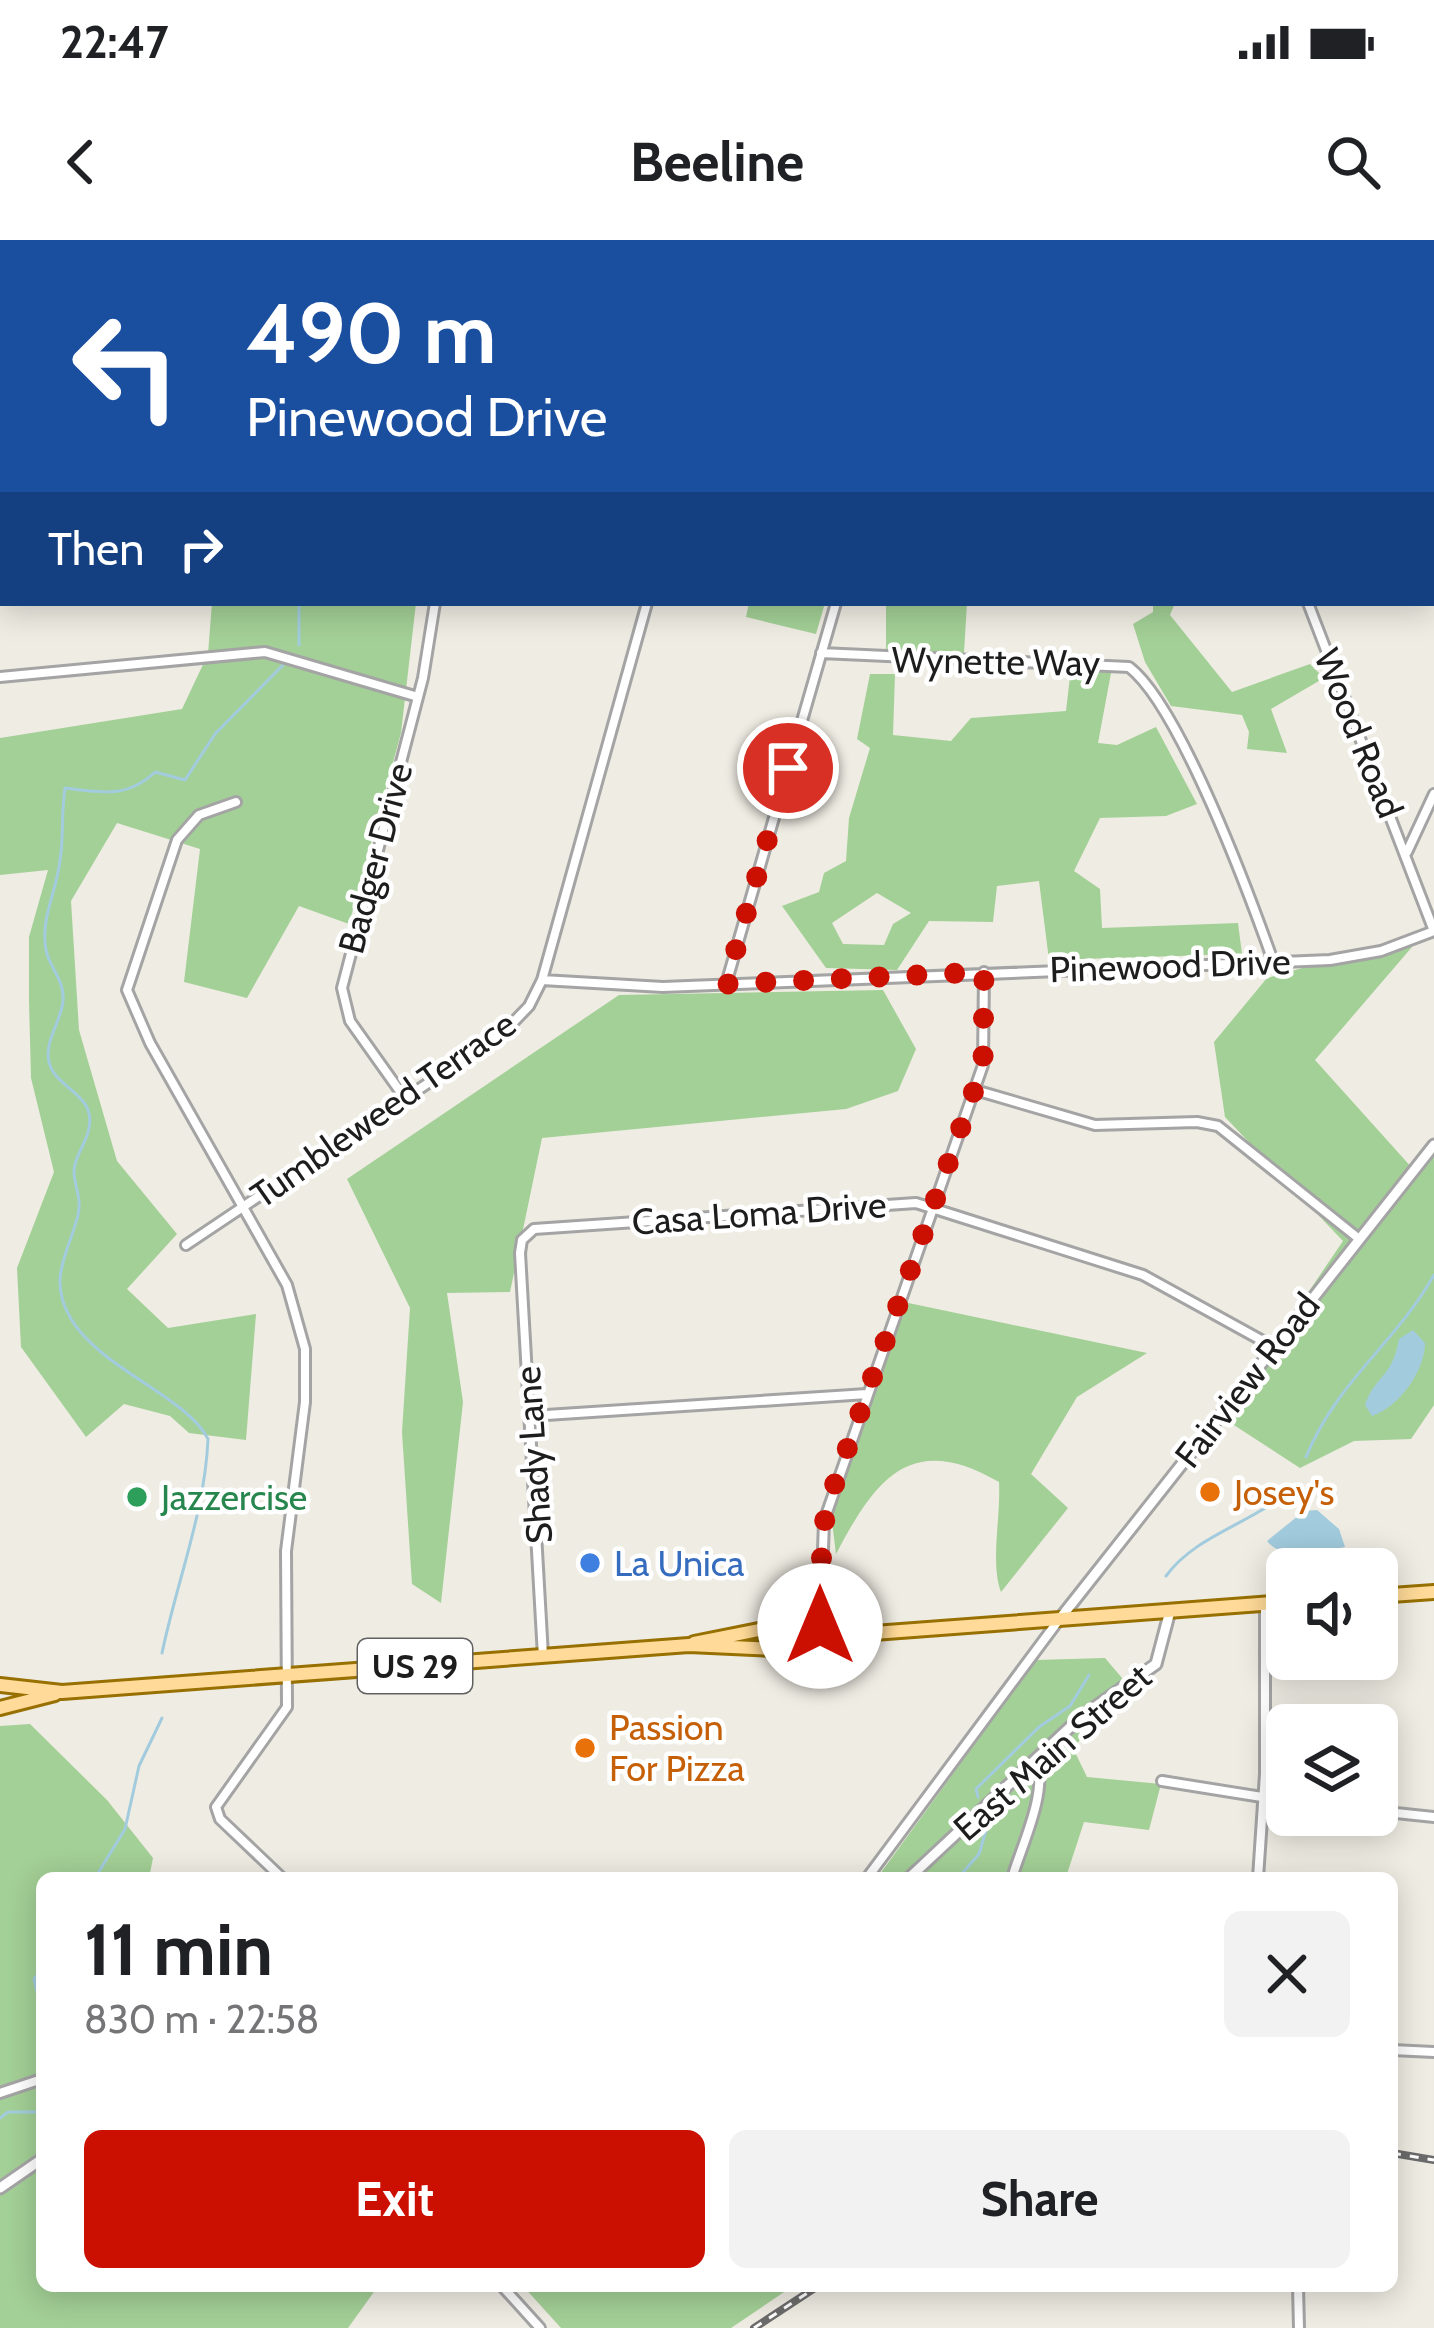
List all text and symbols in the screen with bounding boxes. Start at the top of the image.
text: 22:47 [60,15,169,69]
icon: back [48,129,114,195]
text: Beeline [630,129,804,195]
icon: search [1320,129,1386,195]
text: 490 m [246,282,497,384]
icon: left [48,288,204,444]
text: Pinewood Drive [246,384,607,450]
icon: right [168,516,234,582]
text: Then [48,522,144,576]
street label: Wynette Way [891,637,1101,685]
street label: Wood Road [1305,642,1413,824]
pin [737,717,839,819]
icon: arrive [755,735,821,801]
street label: Badger Drive [328,758,422,958]
street label: Pinewood Drive [1049,939,1291,991]
street label: Tumbleweed Terrace [242,1001,524,1217]
street label: Casa Loma Drive [630,1182,888,1244]
street label: Fairview Road [1165,1284,1329,1476]
street label: Shady Lane [505,1365,561,1545]
place label: Josey's [1233,1470,1334,1514]
place label: Jazzercise [160,1475,307,1519]
marker: Josey's [1197,1479,1223,1505]
marker: Jazzercise [124,1484,150,1510]
place label: La Unica [614,1541,744,1585]
map controls [1266,1548,1398,1836]
button: sound [1266,1548,1398,1680]
marker: La Unica [577,1550,603,1576]
position arrow [757,1563,883,1689]
road number: US 29 [358,1639,472,1693]
street label: East Main Street [944,1654,1160,1850]
button: layers [1266,1704,1398,1836]
place label: Passion For Pizza [609,1705,745,1790]
marker: Passion For Pizza [572,1735,598,1761]
text: 11 min [84,1906,273,1993]
button: close [1224,1911,1350,2037]
text: 830 m · 22:58 [84,1995,319,2043]
button: Exit [84,2130,705,2268]
button: Share [729,2130,1350,2268]

